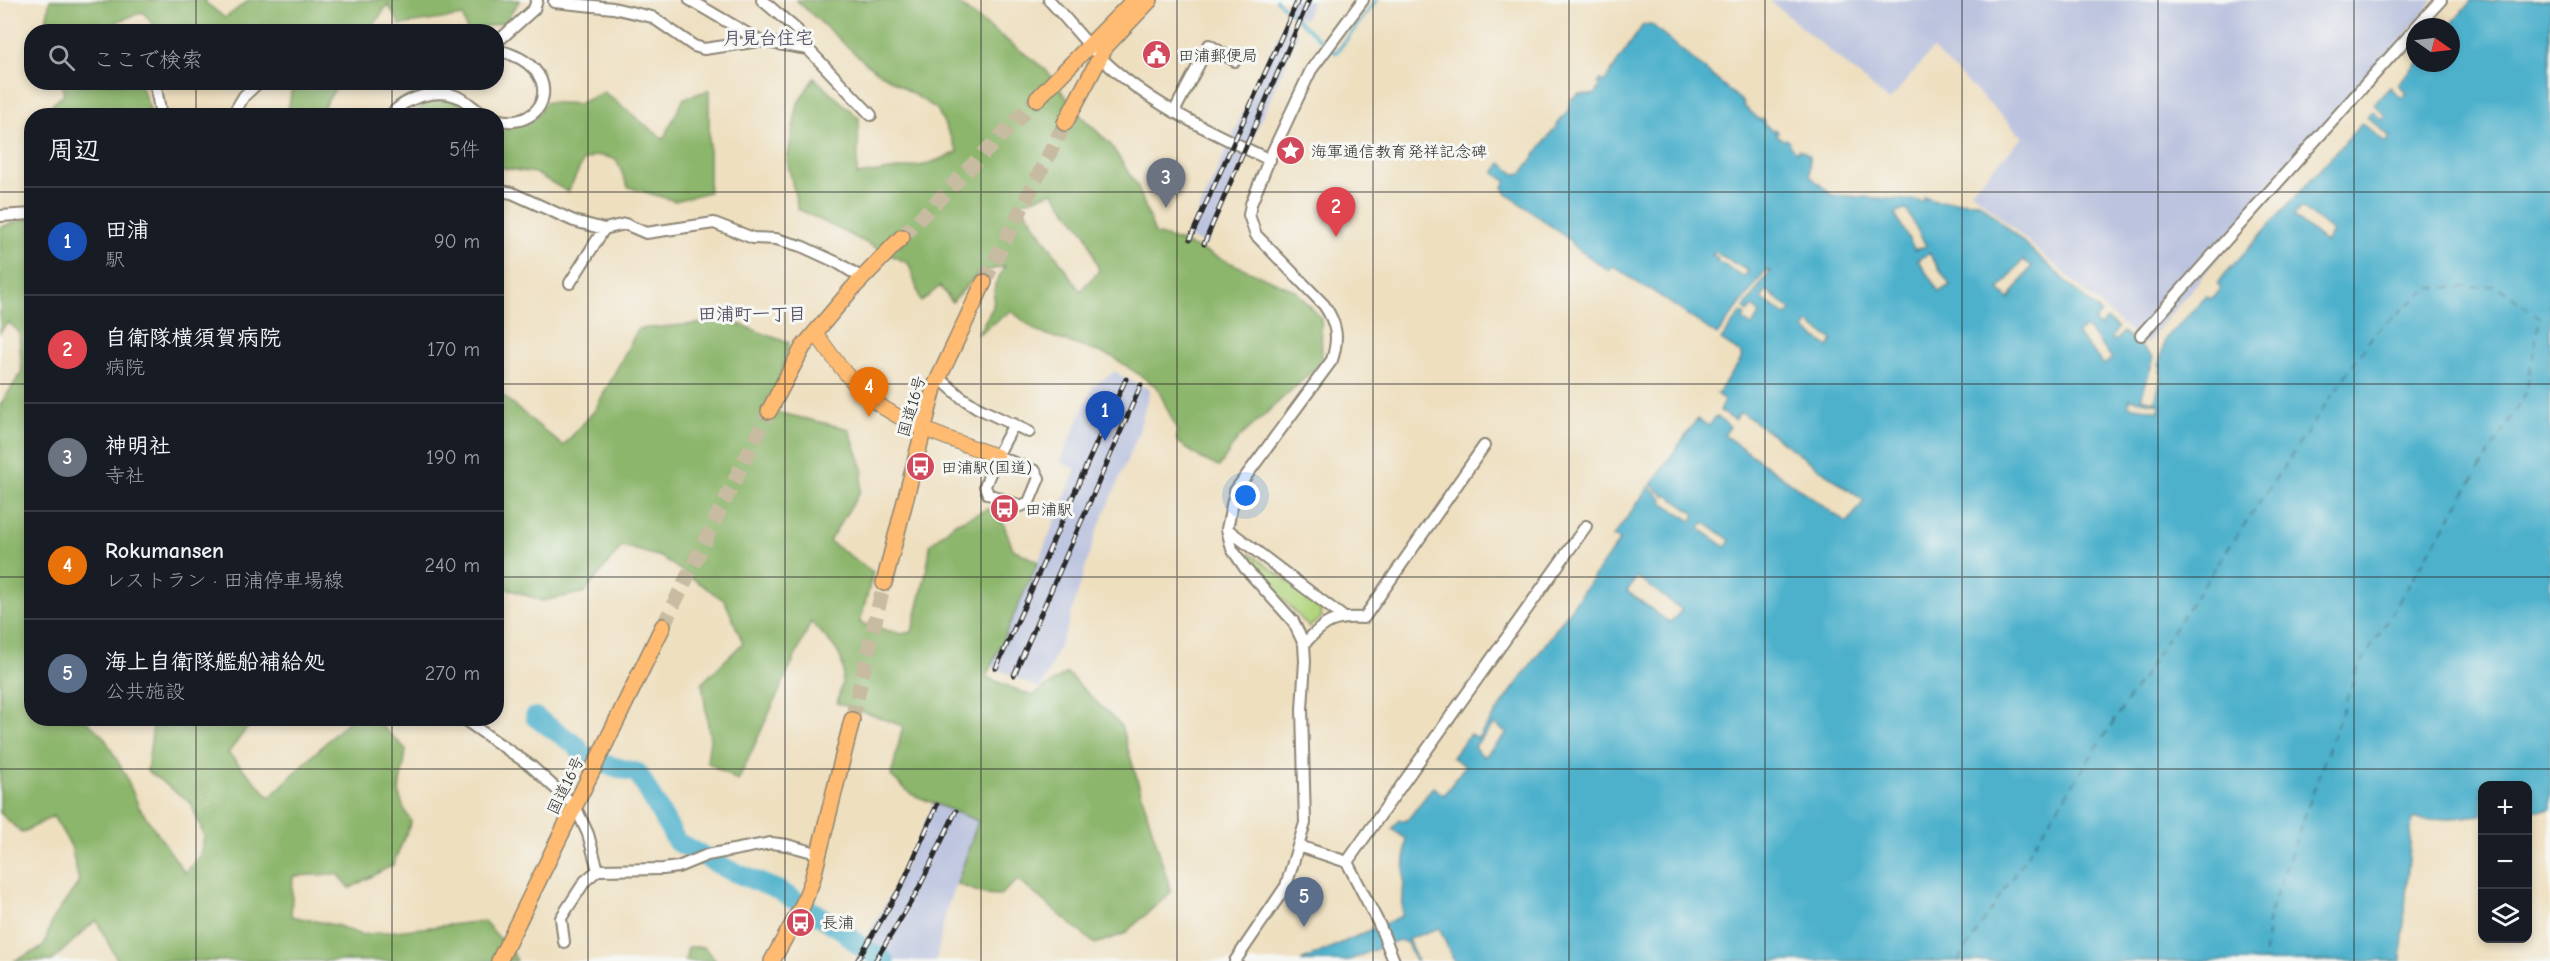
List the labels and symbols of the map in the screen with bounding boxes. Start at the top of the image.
north arrow [2406,18,2460,72]
district label: 月見台住宅 [723,28,813,49]
public building icon: 田浦郵便局 [1141,39,1173,71]
place label: 田浦郵便局 [1178,47,1258,65]
place icon: 海軍通信教育発祥記念碑 [1274,135,1306,167]
place label: 海軍通信教育発祥記念碑 [1311,143,1487,161]
pin: 3 [1146,158,1186,208]
pin: 2 [1316,188,1356,237]
district label: 田浦町一丁目 [698,304,806,325]
pin: 4 [850,368,888,417]
street label: 国道16号 [895,374,929,439]
pin: 1 [1086,392,1124,441]
bus stop icon: 田浦駅(国道) [904,451,936,483]
place label: 田浦駅(国道) [941,459,1032,477]
your location [1231,481,1260,510]
bus stop icon: 田浦駅 [988,493,1020,525]
place label: 田浦駅 [1025,501,1073,519]
street label: 国道16号 [544,753,588,818]
pin: 5 [1284,878,1324,927]
bus stop icon: 長浦 [785,906,817,938]
place label: 長浦 [822,914,854,932]

